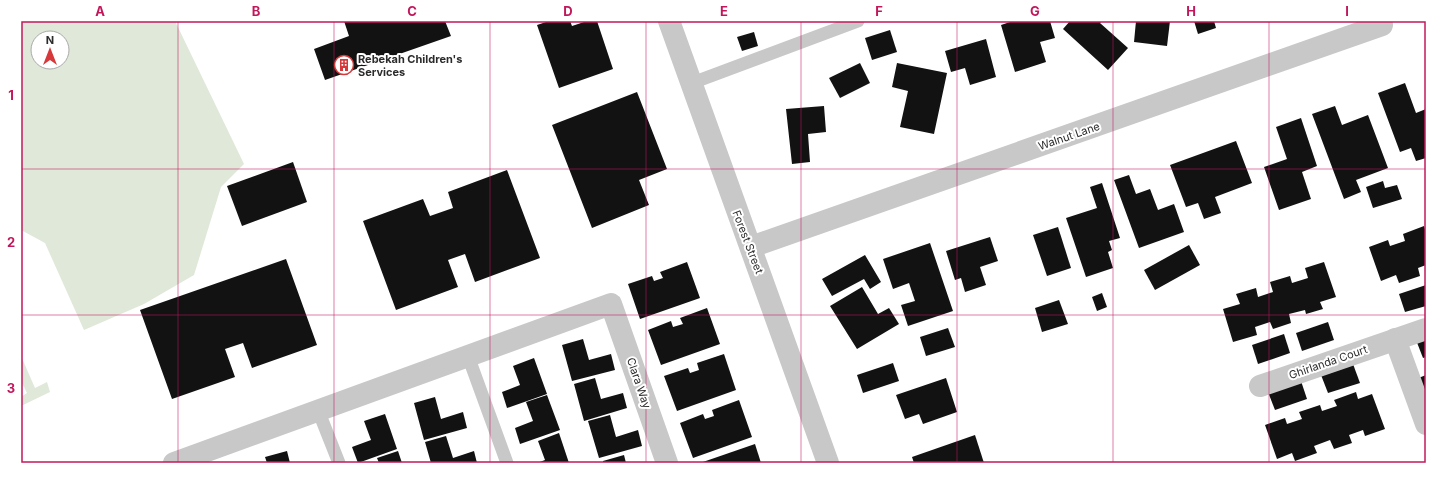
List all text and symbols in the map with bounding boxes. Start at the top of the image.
text: A [95,3,105,19]
text: B [252,3,261,19]
text: C [407,3,417,19]
text: D [563,3,573,19]
text: E [720,3,728,19]
text: F [875,3,883,19]
text: G [1030,3,1040,19]
text: H [1186,3,1196,19]
text: I [1345,3,1349,19]
north arrow [30,30,70,70]
text: N [46,33,54,47]
place label: Rebekah Children's Services [358,52,462,79]
building icon: Rebekah Children's Services [333,54,355,76]
text: 1 [8,87,14,103]
street label: Walnut Lane [1036,119,1102,153]
street label: Forest Street [730,208,767,276]
text: 2 [7,234,15,250]
street label: Ghirlanda Court [1287,342,1369,382]
street label: Clara Way [624,356,654,410]
text: 3 [7,380,15,396]

